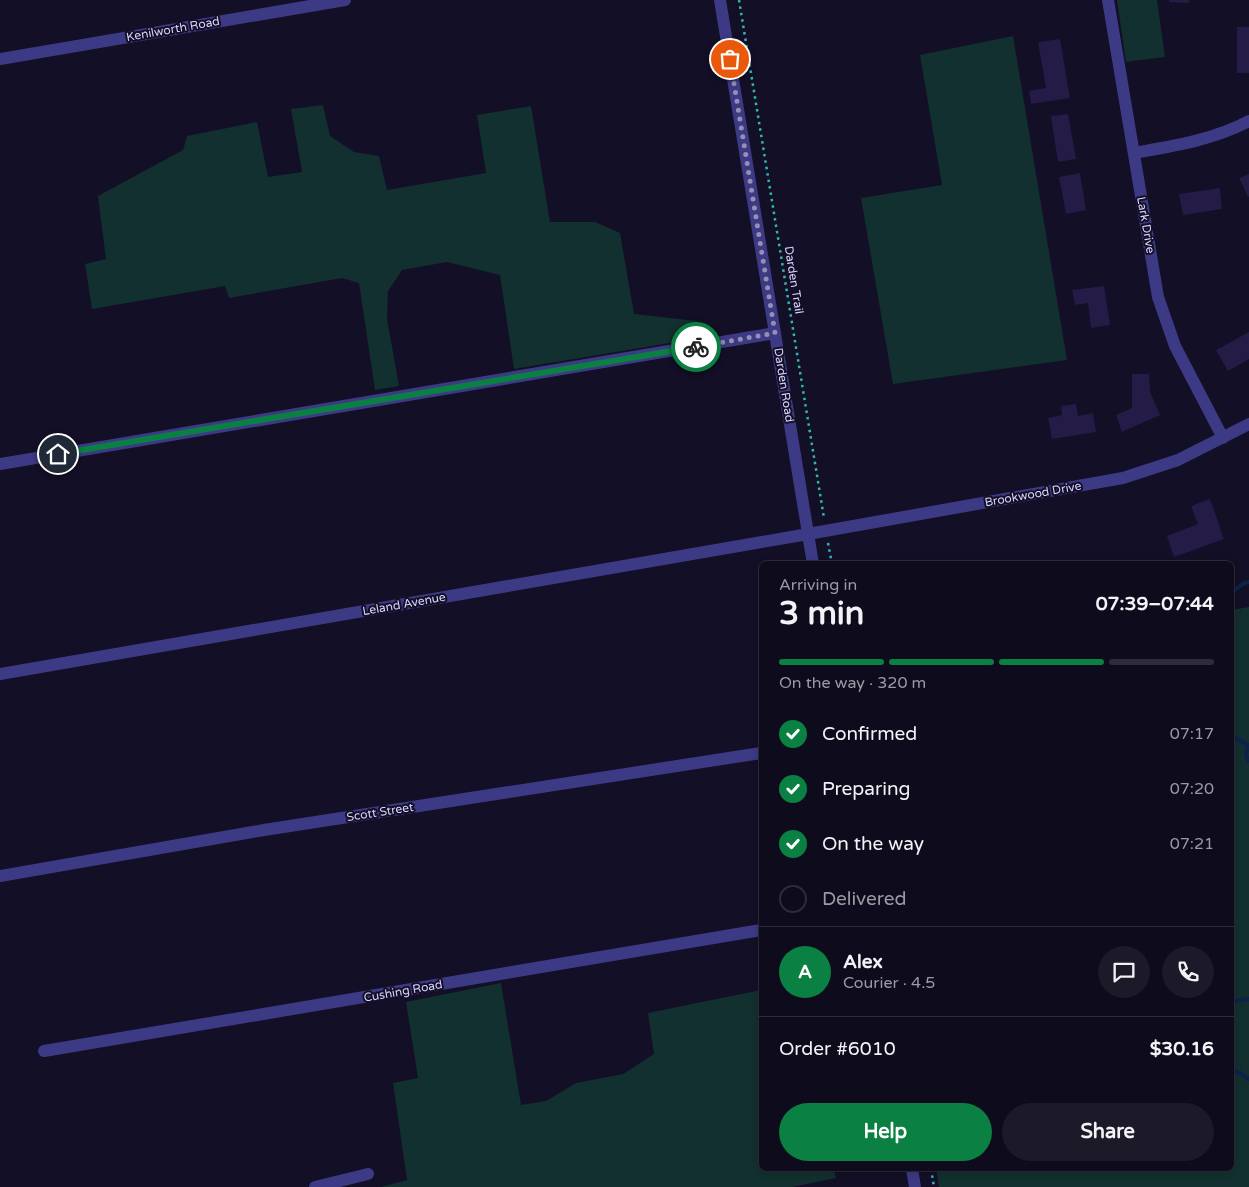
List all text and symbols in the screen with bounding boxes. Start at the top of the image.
street label: Kenilworth Road [125,14,221,44]
pin [709,38,751,80]
icon: bag [716,45,744,73]
street label: Lark Drive [1134,195,1158,255]
street label: Darden Trail [782,245,806,315]
courier [671,322,721,372]
icon: bike [682,333,710,361]
street label: Darden Road [771,347,797,423]
pin [37,433,79,475]
icon: home [44,440,72,468]
street label: Brookwood Drive [984,479,1083,509]
text: Arriving in [779,575,857,595]
street label: Leland Avenue [361,590,447,618]
text: 07:39–07:44 [1096,593,1214,615]
text: 3 min [779,595,864,633]
text: On the way · 320 m [779,673,926,693]
icon: check [779,720,807,748]
text: Confirmed [822,723,917,745]
text: 07:17 [1170,724,1214,744]
icon: check [779,775,807,803]
text: Preparing [822,778,911,800]
text: 07:20 [1170,779,1214,799]
street label: Scott Street [346,800,415,824]
icon: check [779,830,807,858]
text: On the way [822,833,924,855]
text: 07:21 [1170,834,1214,854]
text: Delivered [822,888,907,910]
button: chat [1098,946,1150,998]
button: phone [1162,946,1214,998]
text: Alex [843,951,883,973]
text: A [798,961,812,983]
text: Courier · 4.5 [843,973,935,993]
street label: Cushing Road [363,977,443,1005]
text: Order #6010 [779,1038,896,1060]
text: $30.16 [1150,1038,1214,1060]
button: Help [779,1103,992,1161]
button: Share [1002,1103,1214,1161]

